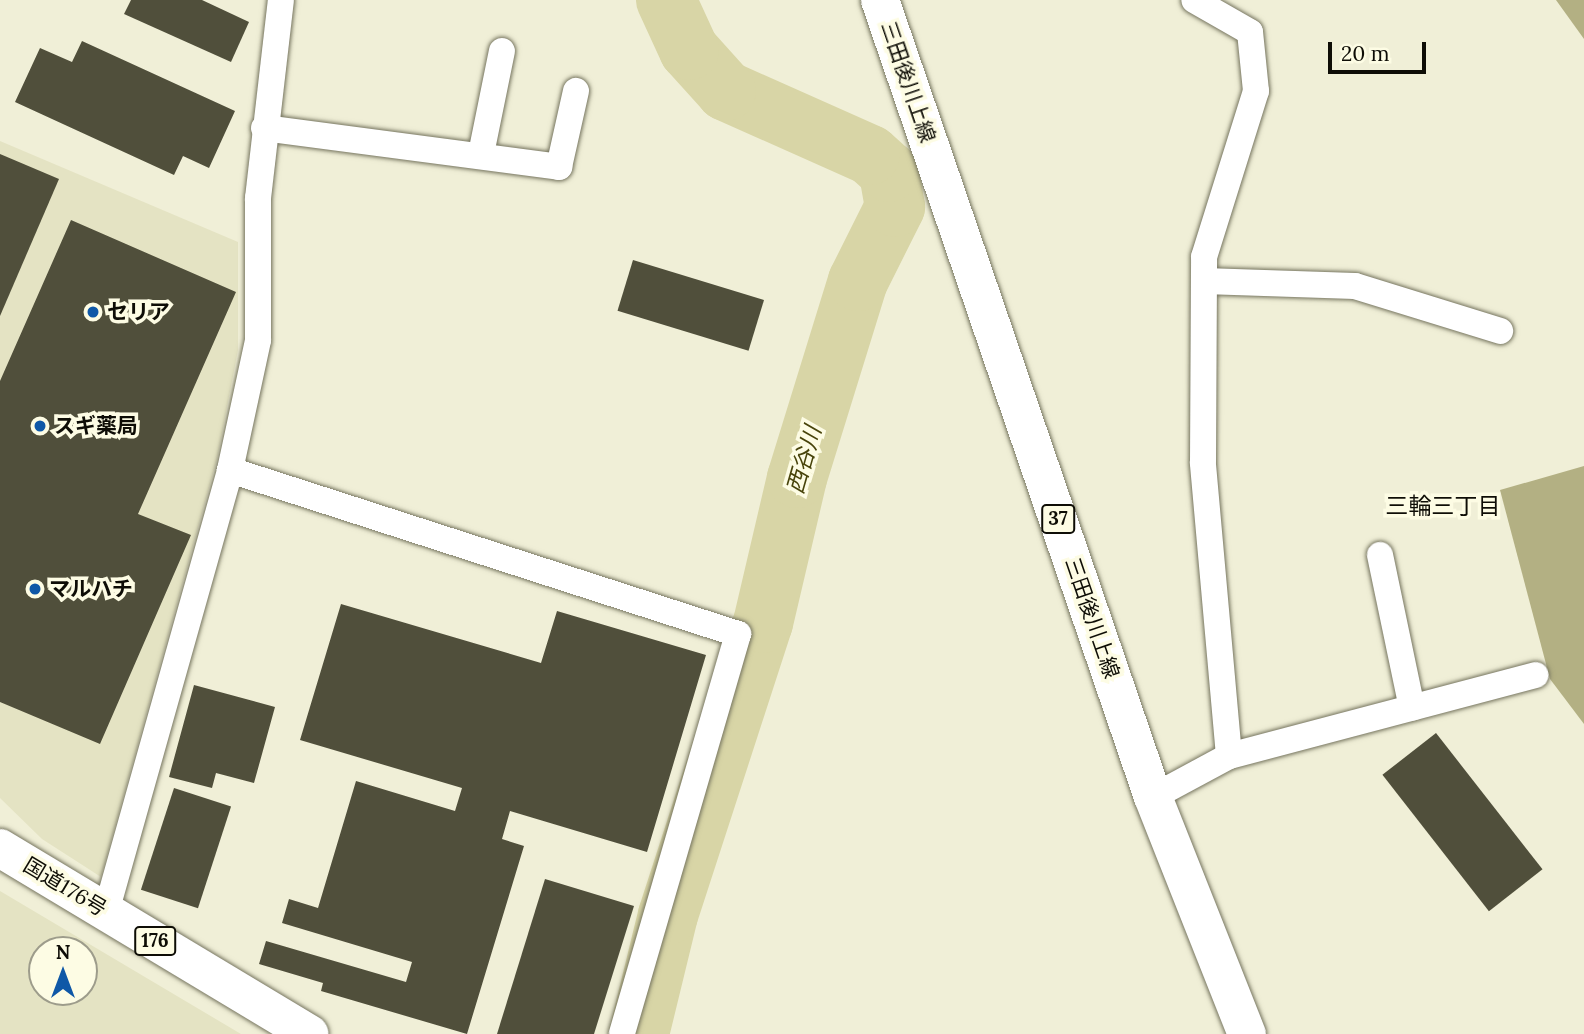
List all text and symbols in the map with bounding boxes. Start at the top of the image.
street label: 三田後川上線 [876,18,940,146]
scale bar [1332,28,1430,72]
text: 20 m [1341,40,1390,67]
place label: セリア [107,299,170,325]
marker: セリア [85,304,101,320]
place label: スギ薬局 [54,413,138,439]
marker: スギ薬局 [32,418,48,434]
water label: 西谷川 [781,423,827,497]
district label: 三輪三丁目 [1386,492,1500,520]
road number: 37 [1040,504,1076,534]
street label: 三田後川上線 [1060,554,1124,682]
place label: マルハチ [49,576,133,602]
marker: マルハチ [27,581,43,597]
street label: 国道176号 [19,852,111,922]
road number: 176 [134,925,176,956]
north arrow [28,936,98,1006]
text: N [56,940,70,964]

